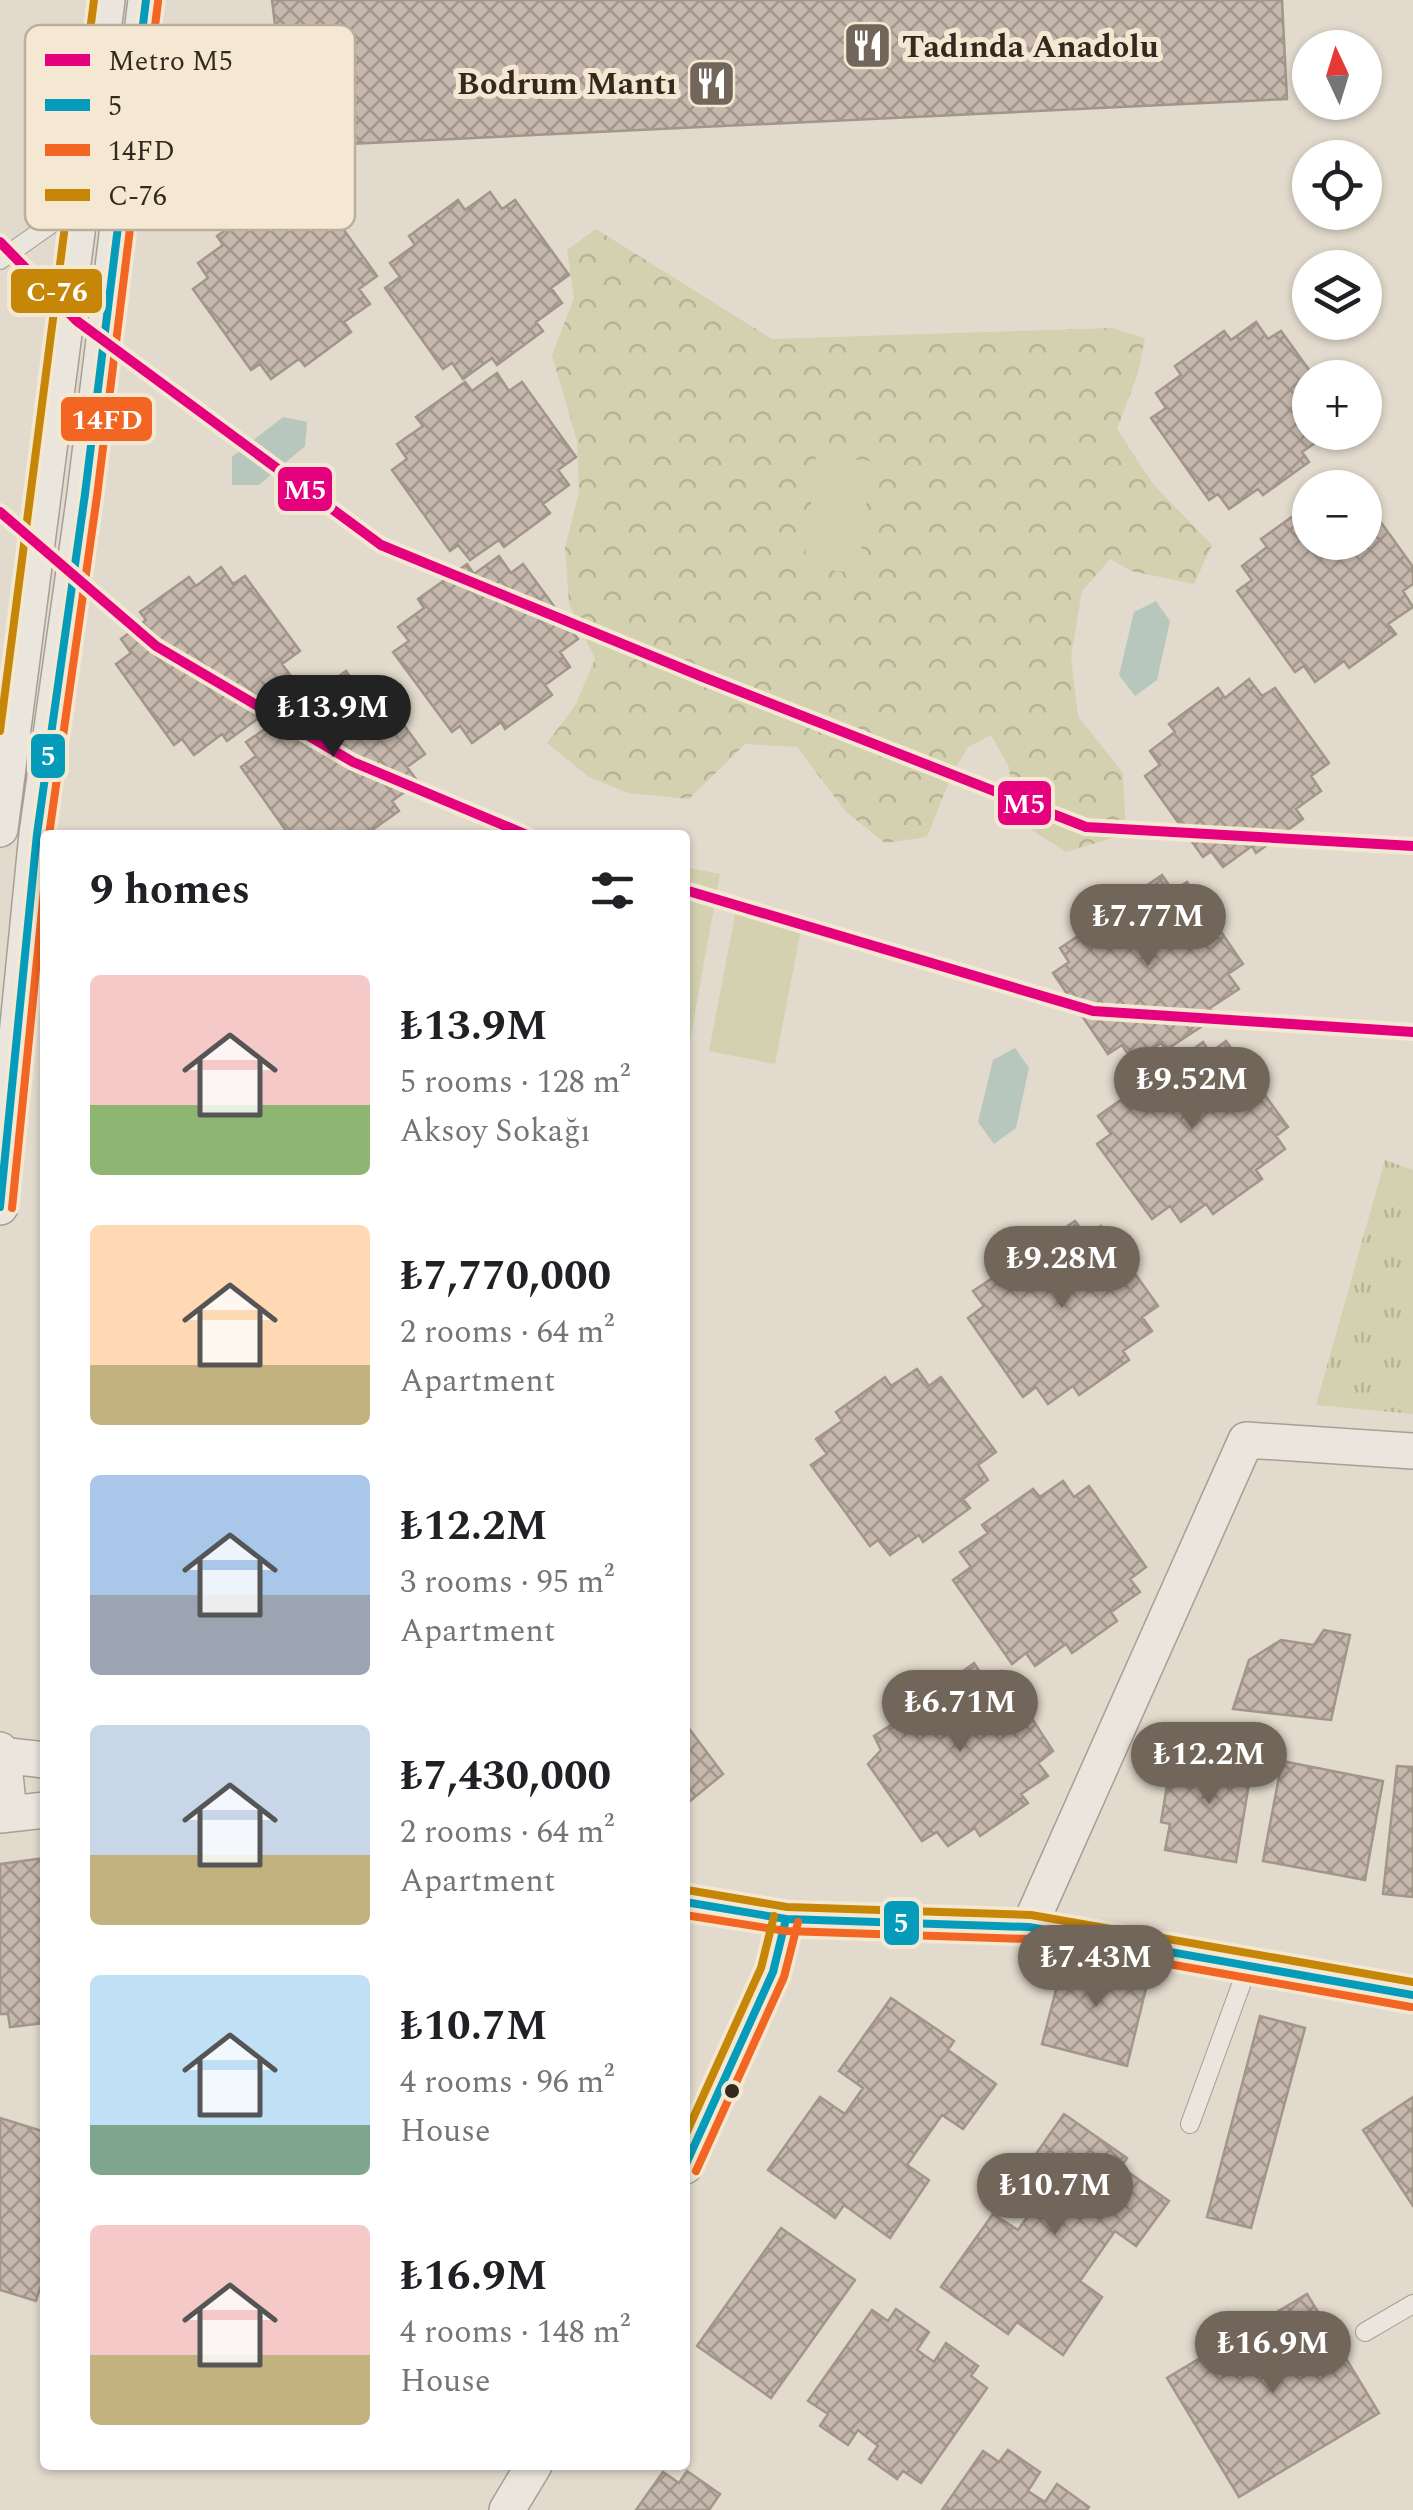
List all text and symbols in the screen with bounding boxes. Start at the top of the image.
restaurant icon: Tadında Anadolu [841,20,893,72]
place label: Tadında Anadolu [902,23,1159,72]
legend [25,25,355,230]
north arrow [1292,30,1382,120]
map controls [1292,30,1382,560]
text: Metro M5 [108,40,233,83]
restaurant icon: Bodrum Mantı [686,57,738,109]
place label: Bodrum Mantı [457,60,677,109]
text: 5 [108,85,122,128]
text: 14FD [108,130,175,173]
button: locate [1292,140,1382,230]
text: C-76 [108,175,167,218]
button: layers [1292,250,1382,340]
line badge: C-76 [9,267,104,315]
text: C-76 [26,271,88,314]
button: + [1292,360,1382,450]
line badge: 14FD [59,395,154,443]
text: 14FD [71,399,143,442]
line badge: M5 [276,465,334,513]
text: M5 [283,469,327,512]
button: − [1292,470,1382,560]
pin: ₺13.9M [252,675,414,760]
text: ₺13.9M [277,683,389,732]
line badge: 5 [29,732,67,780]
text: 5 [40,735,56,778]
line badge: M5 [996,779,1053,827]
text: M5 [1002,783,1046,826]
text: 9 homes [90,859,250,922]
icon: filters [585,863,640,918]
pin: ₺7.77M [1067,884,1229,969]
text: ₺7.77M [1092,892,1204,941]
text: ₺13.9M [400,995,547,1058]
icon: home [170,1015,290,1135]
pin: ₺9.52M [1111,1047,1273,1132]
text: ₺9.52M [1136,1055,1248,1104]
text: 5 rooms · 128 m² [400,1058,630,1107]
text: Aksoy Sokağı [400,1107,591,1156]
pin: ₺9.28M [981,1226,1143,1311]
text: ₺9.28M [1006,1234,1118,1283]
text: ₺7,770,000 [400,1245,611,1308]
icon: home [170,1265,290,1385]
text: 2 rooms · 64 m² [400,1308,614,1357]
text: Apartment [400,1357,555,1406]
text: ₺12.2M [400,1495,547,1558]
icon: home [170,1515,290,1635]
text: 3 rooms · 95 m² [400,1558,614,1607]
text: Apartment [400,1607,555,1656]
pin: ₺6.71M [879,1670,1041,1755]
text: ₺6.71M [904,1678,1016,1727]
pin: ₺12.2M [1128,1722,1290,1807]
text: ₺12.2M [1153,1730,1265,1779]
text: ₺7,430,000 [400,1745,611,1808]
icon: home [170,1765,290,1885]
text: 2 rooms · 64 m² [400,1808,614,1857]
text: Apartment [400,1857,555,1906]
line badge: 5 [882,1899,921,1947]
text: 5 [893,1902,909,1945]
pin: ₺7.43M [1015,1925,1177,2010]
text: ₺7.43M [1040,1933,1152,1982]
text: ₺10.7M [400,1995,547,2058]
icon: home [170,2015,290,2135]
text: 4 rooms · 96 m² [400,2058,614,2107]
unlabelled marker [722,2081,742,2101]
text: House [400,2107,490,2156]
pin: ₺10.7M [974,2153,1136,2238]
text: ₺10.7M [999,2161,1111,2210]
text: ₺16.9M [400,2245,547,2308]
icon: home [170,2265,290,2385]
text: 4 rooms · 148 m² [400,2308,630,2357]
pin: ₺16.9M [1192,2311,1354,2396]
text: ₺16.9M [1217,2319,1329,2368]
text: House [400,2357,490,2406]

